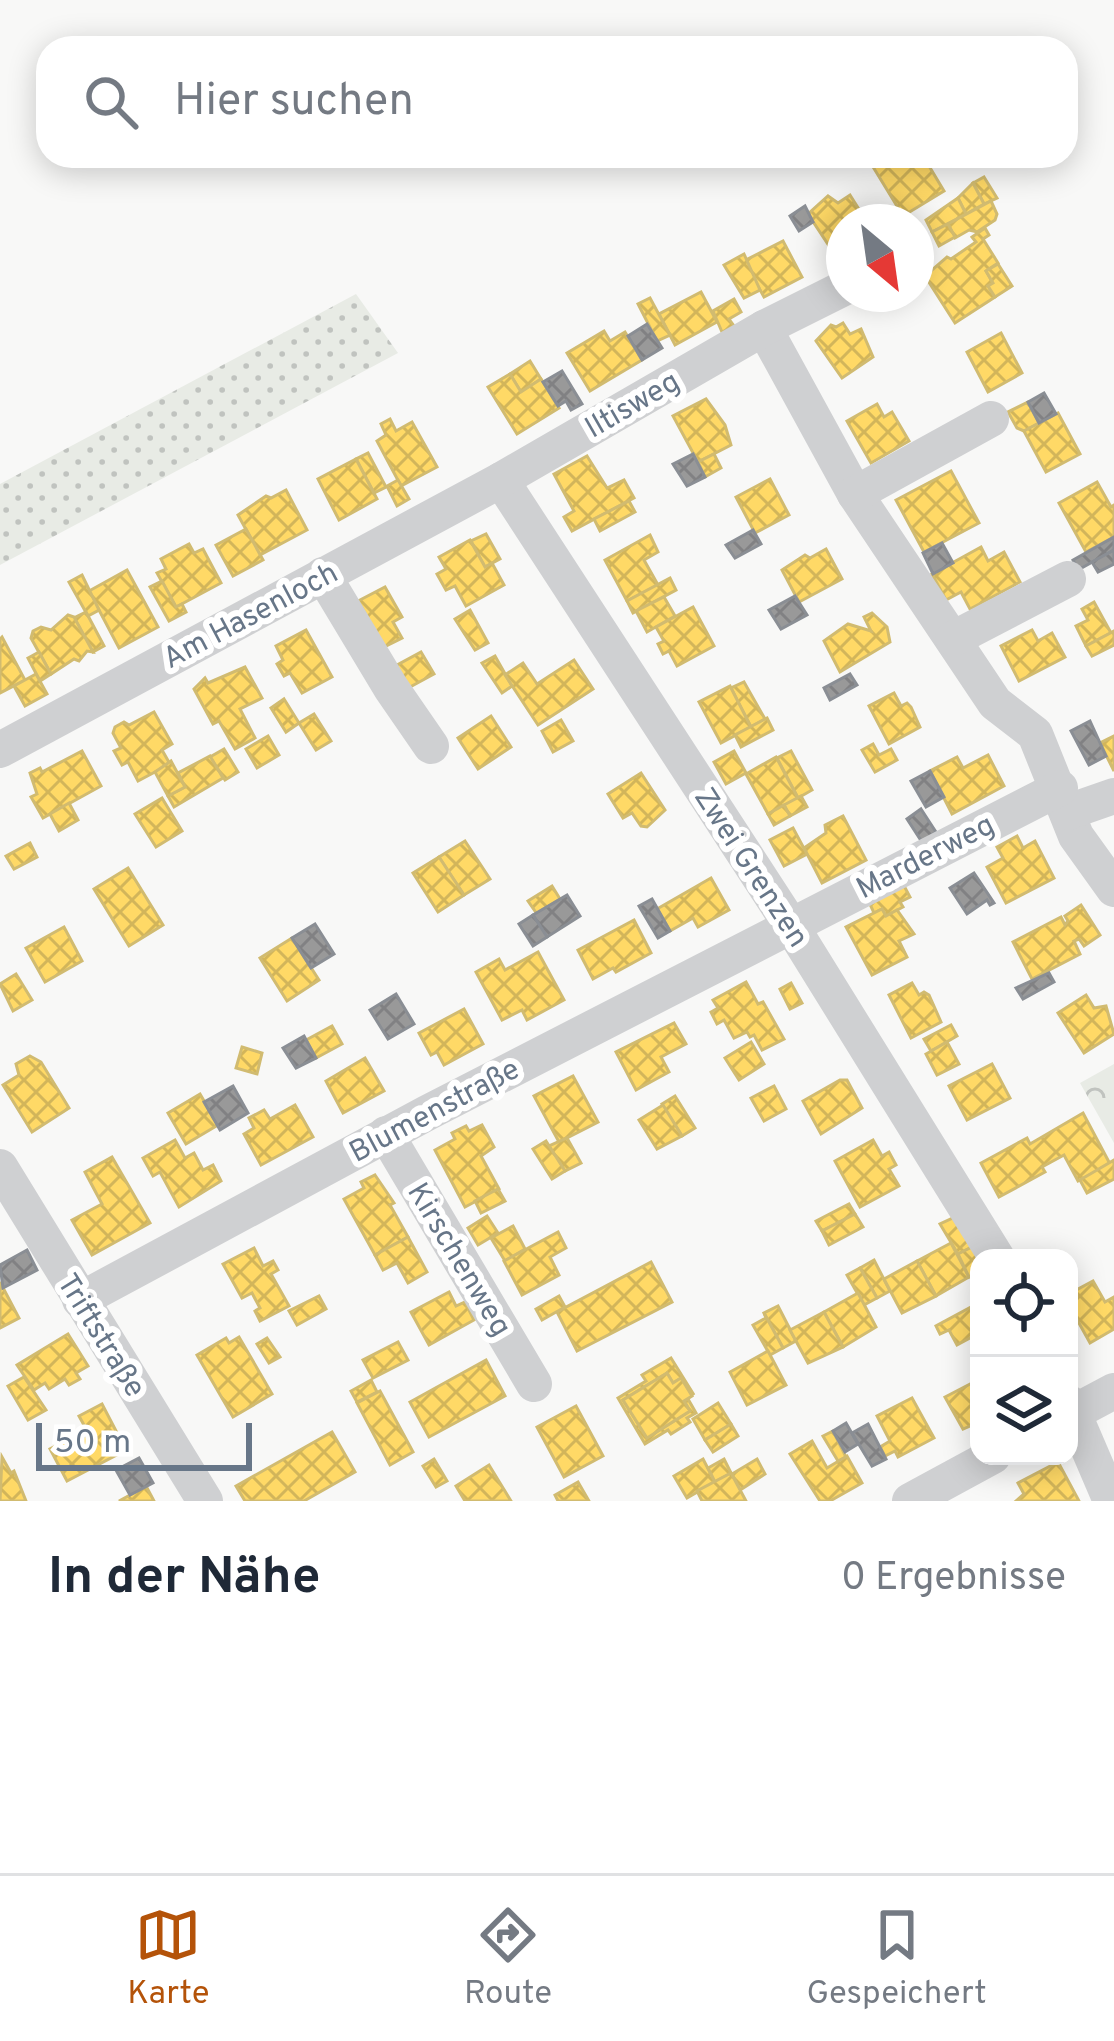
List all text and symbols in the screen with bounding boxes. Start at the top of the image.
search box [36,36,1078,168]
icon: search [78,69,144,135]
text: Hier suchen [174,74,414,131]
north arrow [826,204,934,312]
street label: Iltisweg [579,364,687,448]
street label: Am Hasenloch [157,556,345,679]
street label: Zwei Grenzen [685,782,815,955]
street label: Marderweg [851,808,1001,909]
street label: Blumenstraße [344,1052,527,1173]
street label: Kirschenweg [398,1177,518,1344]
map controls [970,1249,1078,1465]
button: locate [970,1249,1078,1357]
street label: Triftstraße [47,1268,152,1405]
button: layers [970,1357,1078,1465]
scale bar [36,1417,252,1470]
text: 50 m [54,1423,131,1465]
text: In der Nähe [48,1547,320,1612]
text: 0 Ergebnisse [841,1555,1066,1604]
tab: Karte [127,1902,210,2016]
tab: Route [464,1902,552,2016]
tab: Gespeichert [806,1902,987,2016]

